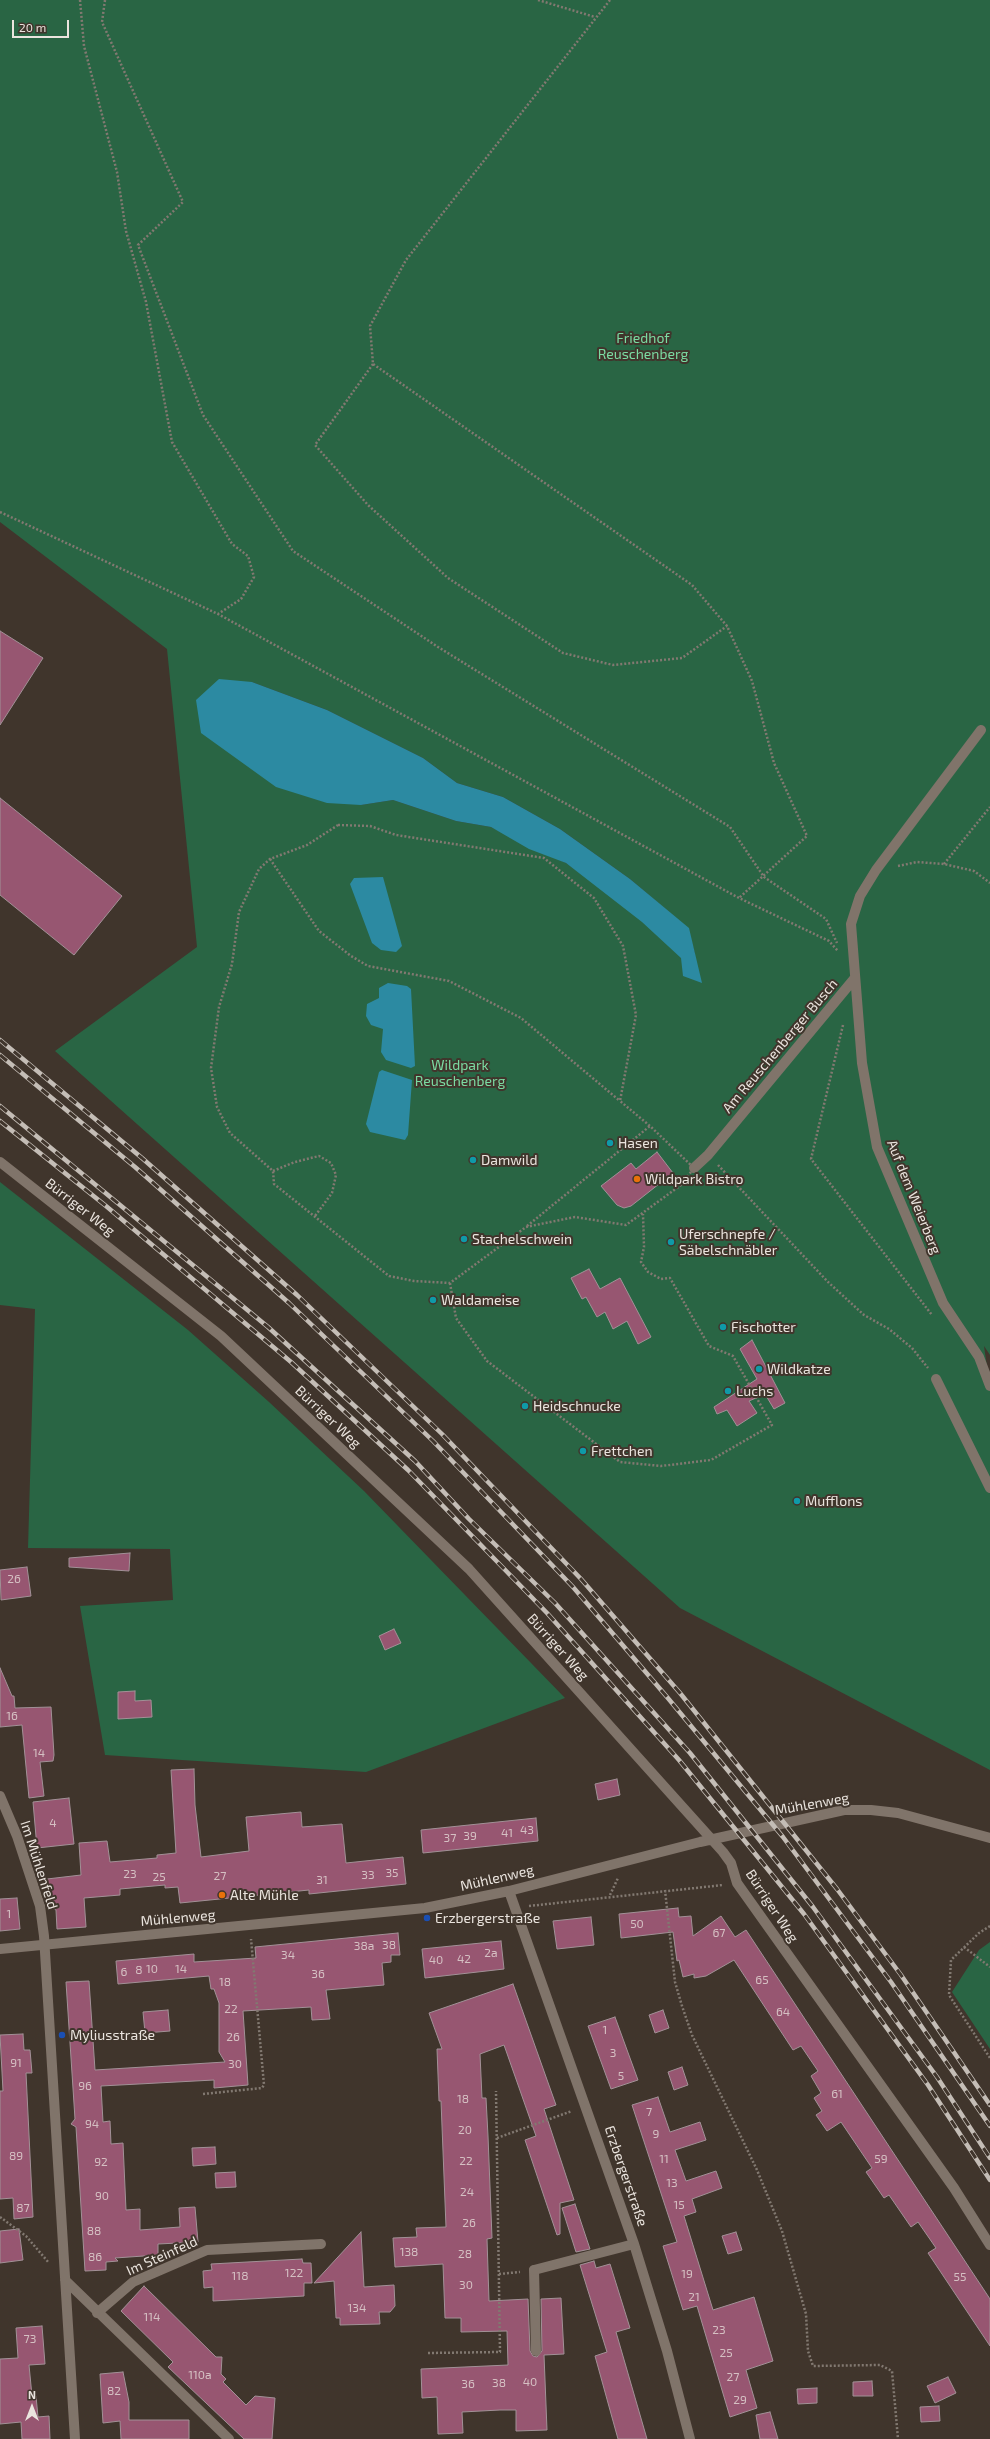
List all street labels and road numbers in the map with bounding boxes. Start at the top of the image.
street label: Am Reuschenberger Busch [719,976,841,1116]
street label: Auf dem Weierberg [883,1137,945,1257]
street label: Bürriger Weg [42,1175,118,1239]
street label: Bürriger Weg [292,1382,364,1452]
street label: Bürriger Weg [524,1610,592,1684]
street label: Mühlenweg [774,1789,850,1819]
street label: Im Mühlenfeld [17,1819,61,1911]
street label: Mühlenweg [459,1861,535,1895]
street label: Bürriger Weg [742,1866,802,1946]
street label: Mühlenweg [140,1906,216,1930]
street label: Erzbergerstraße [601,2124,651,2228]
street label: Im Steinfeld [124,2233,200,2279]

